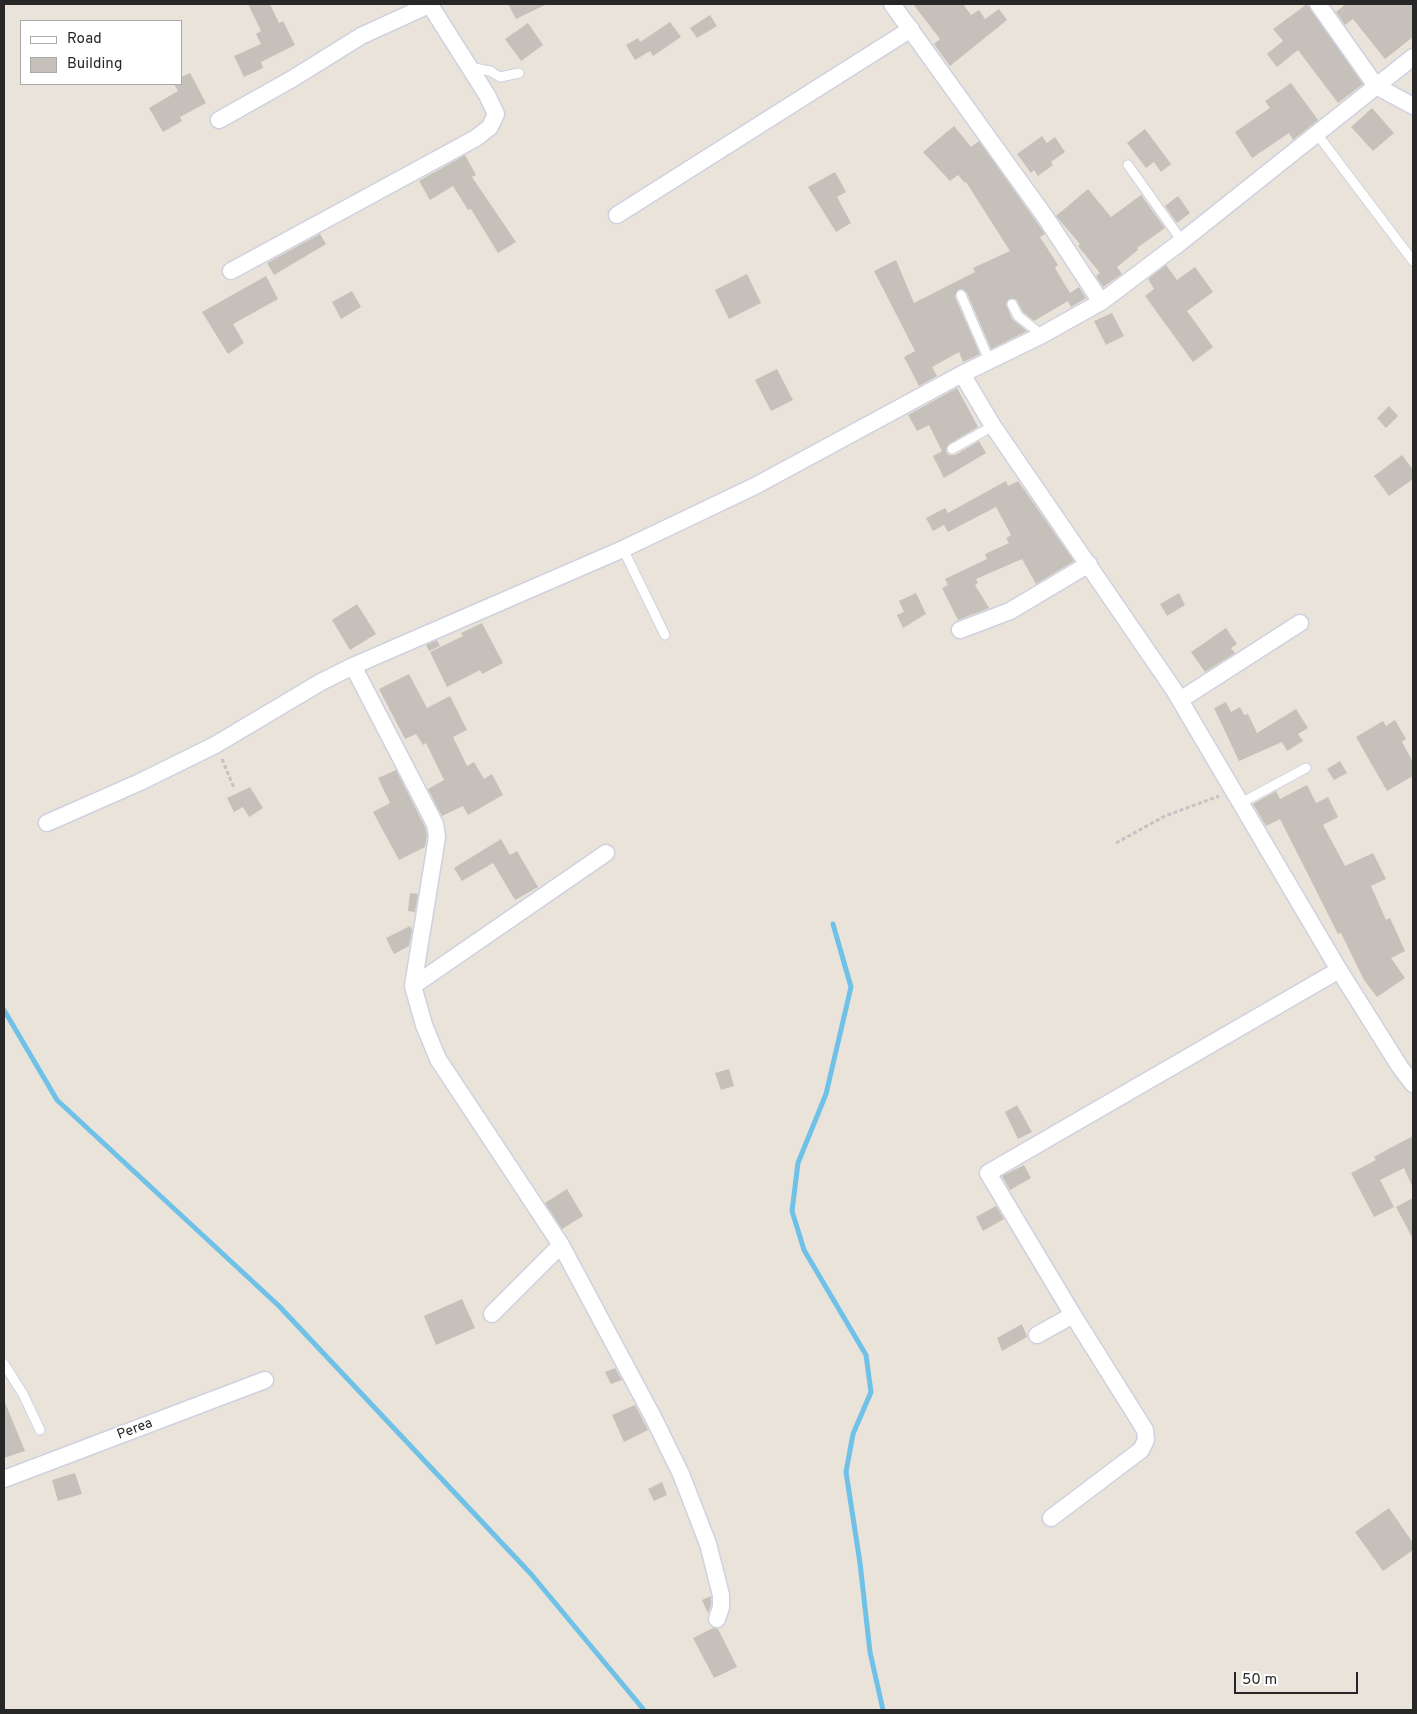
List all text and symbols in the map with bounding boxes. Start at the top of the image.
legend [20,20,182,85]
text: Road [67,30,102,49]
text: Building [67,55,122,74]
street label: Perea [115,1416,155,1444]
scale bar [1237,1662,1361,1694]
text: 50 m [1242,1671,1277,1690]

